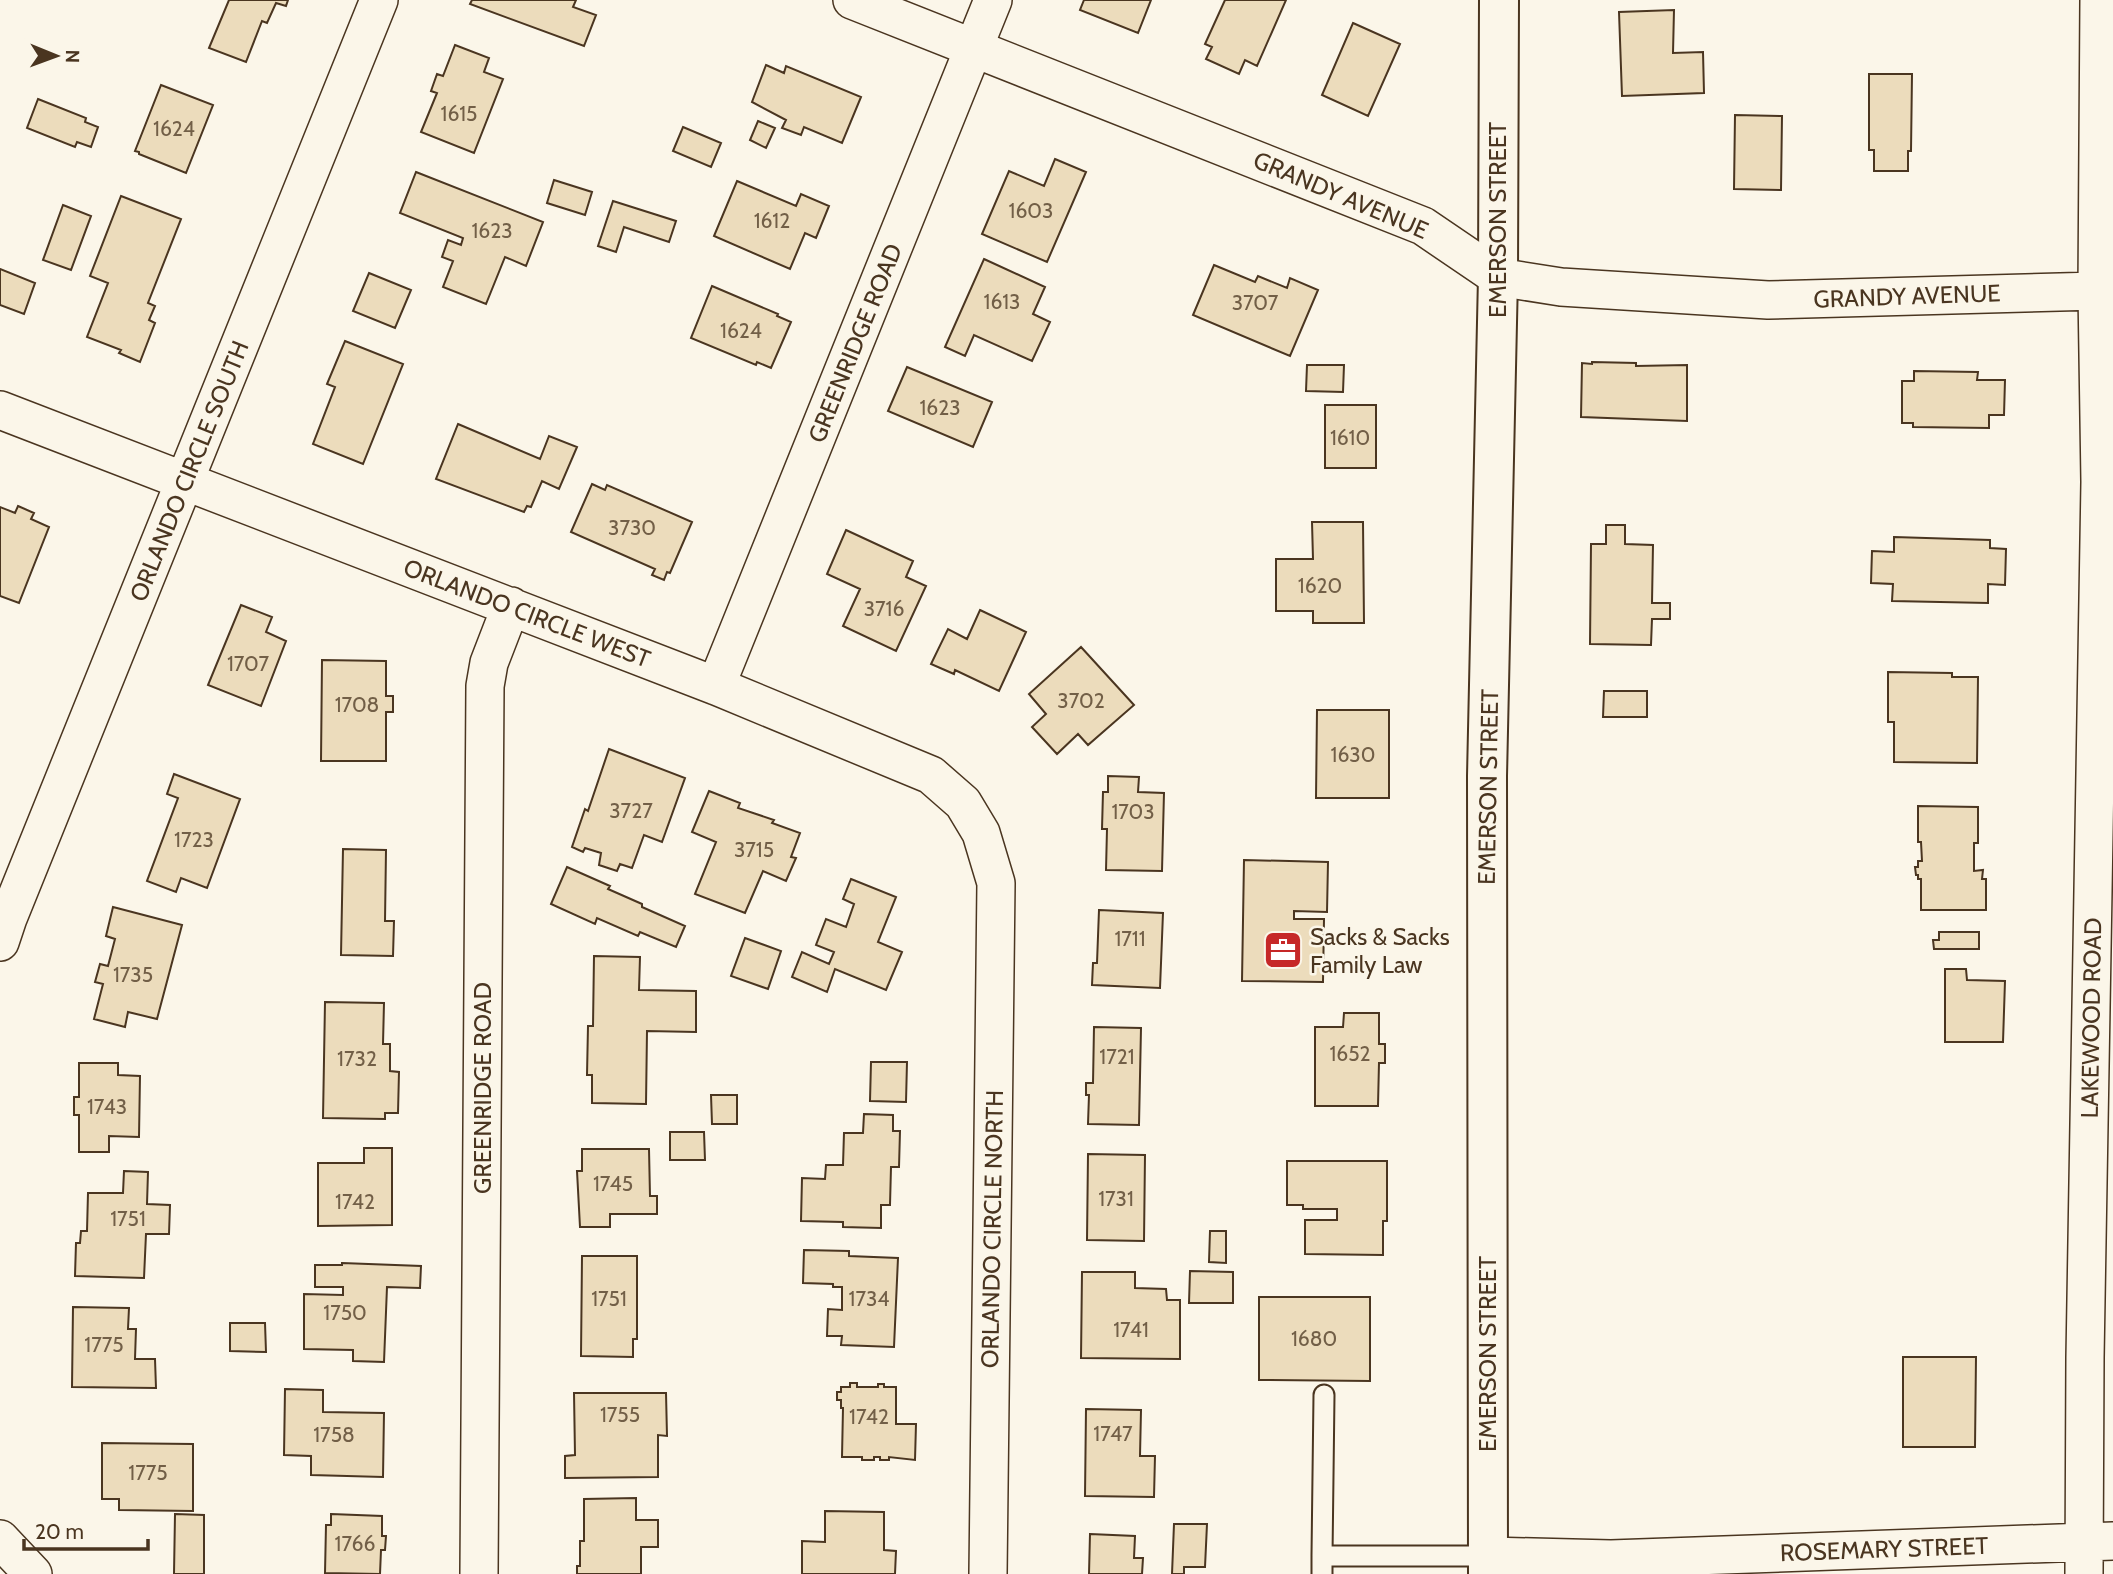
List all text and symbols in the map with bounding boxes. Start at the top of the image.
north arrow [21,21,91,91]
text: N [61,49,84,63]
house number: 1615 [441,101,477,126]
house number: 1624 [153,116,195,141]
street label: EMERSON STREET [1483,122,1512,318]
street label: GRANDY AVENUE [1249,145,1433,245]
house number: 1603 [1009,198,1053,223]
house number: 1612 [754,208,790,233]
house number: 1623 [471,218,513,243]
street label: GREENRIDGE ROAD [802,239,908,447]
street label: GRANDY AVENUE [1813,278,2001,314]
house number: 1613 [984,289,1020,314]
house number: 3707 [1232,290,1279,315]
house number: 1624 [720,318,762,343]
street label: ORLANDO CIRCLE SOUTH [123,336,255,606]
house number: 1623 [919,395,961,420]
house number: 1610 [1330,425,1370,450]
house number: 3730 [608,515,656,540]
street label: ORLANDO CIRCLE WEST [400,553,655,673]
house number: 1620 [1298,573,1342,598]
house number: 3716 [864,596,904,621]
house number: 1707 [227,651,270,676]
house number: 3702 [1057,688,1105,713]
street label: EMERSON STREET [1472,689,1504,885]
house number: 1708 [335,692,379,717]
house number: 1630 [1331,742,1375,767]
house number: 3727 [609,798,653,823]
house number: 1703 [1111,799,1155,824]
house number: 1723 [174,827,214,852]
house number: 3715 [734,837,774,862]
street label: LAKEWOOD ROAD [2075,917,2107,1119]
place label: Sacks & Sacks Family Law [1310,922,1450,979]
house number: 1711 [1114,926,1146,951]
office icon: Sacks & Sacks Family Law [1262,929,1304,971]
house number: 1735 [113,962,153,987]
street label: GREENRIDGE ROAD [468,982,497,1194]
house number: 1652 [1329,1041,1371,1066]
house number: 1721 [1099,1044,1135,1069]
house number: 1732 [337,1046,377,1071]
street label: ORLANDO CIRCLE NORTH [975,1090,1009,1368]
house number: 1743 [87,1094,127,1119]
house number: 1745 [593,1171,633,1196]
house number: 1731 [1098,1186,1134,1211]
house number: 1742 [335,1189,375,1214]
house number: 1751 [110,1206,146,1231]
street label: EMERSON STREET [1473,1256,1502,1452]
house number: 1751 [591,1286,627,1311]
house number: 1734 [849,1286,889,1311]
house number: 1750 [323,1300,367,1325]
house number: 1741 [1113,1317,1149,1342]
house number: 1680 [1291,1326,1337,1351]
house number: 1775 [84,1332,124,1357]
house number: 1755 [600,1402,640,1427]
house number: 1742 [849,1404,889,1429]
house number: 1747 [1093,1421,1133,1446]
house number: 1758 [313,1422,355,1447]
house number: 1775 [128,1460,168,1485]
scale bar [24,1508,149,1552]
text: 20 m [35,1519,84,1544]
house number: 1766 [335,1531,375,1556]
street label: ROSEMARY STREET [1779,1531,1989,1567]

